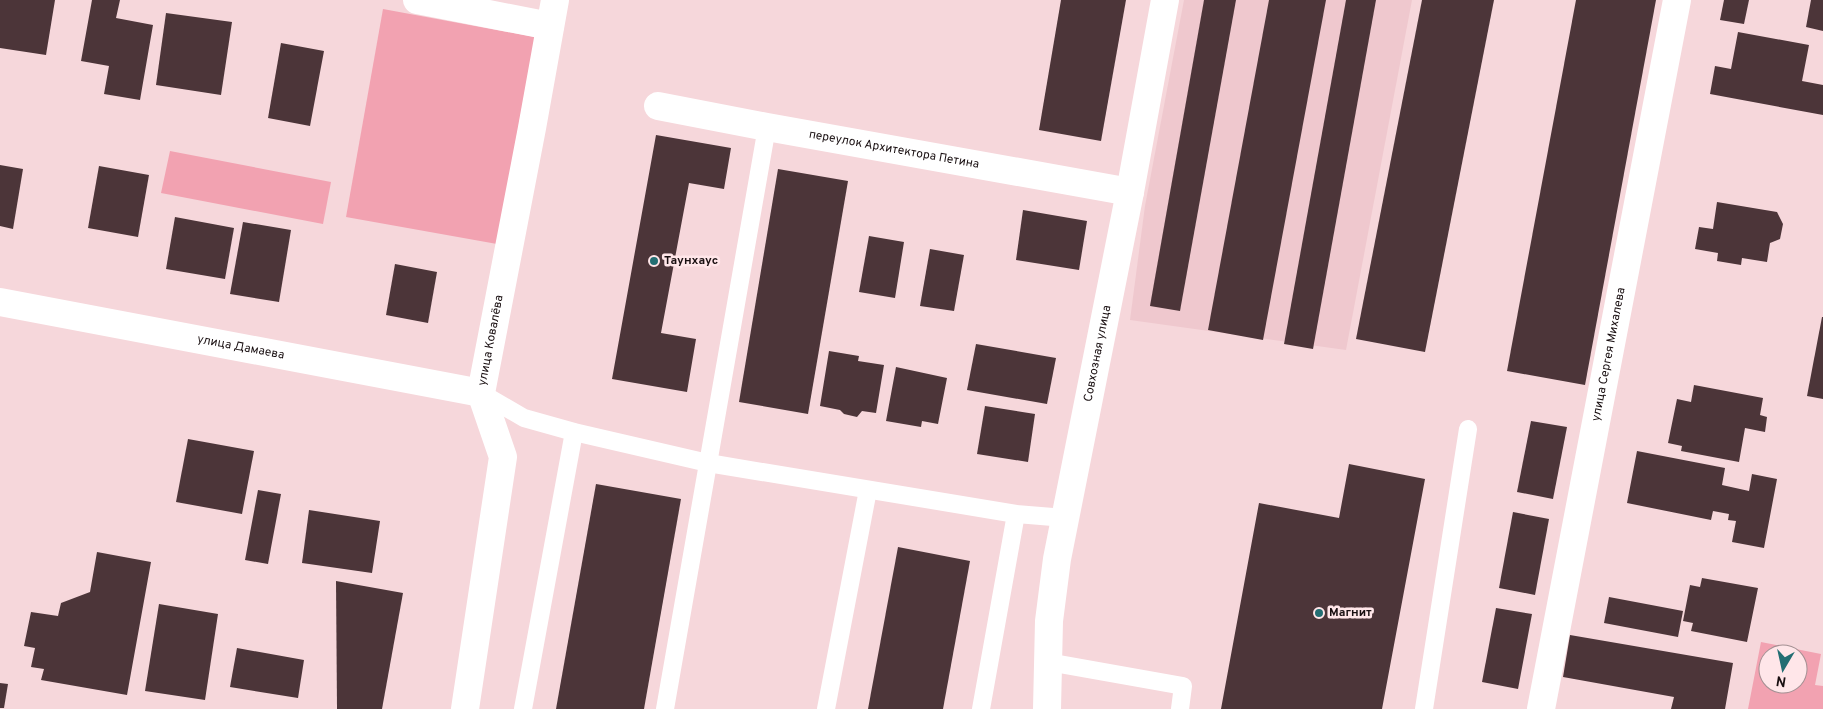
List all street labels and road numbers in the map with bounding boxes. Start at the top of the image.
street label: переулок Архитектора Петина [808,127,980,173]
street label: улица Сергея Михалева [1588,286,1630,423]
street label: улица Ковалёва [475,294,508,387]
street label: Совхозная улица [1080,304,1115,403]
street label: улица Дамаева [196,331,286,364]

